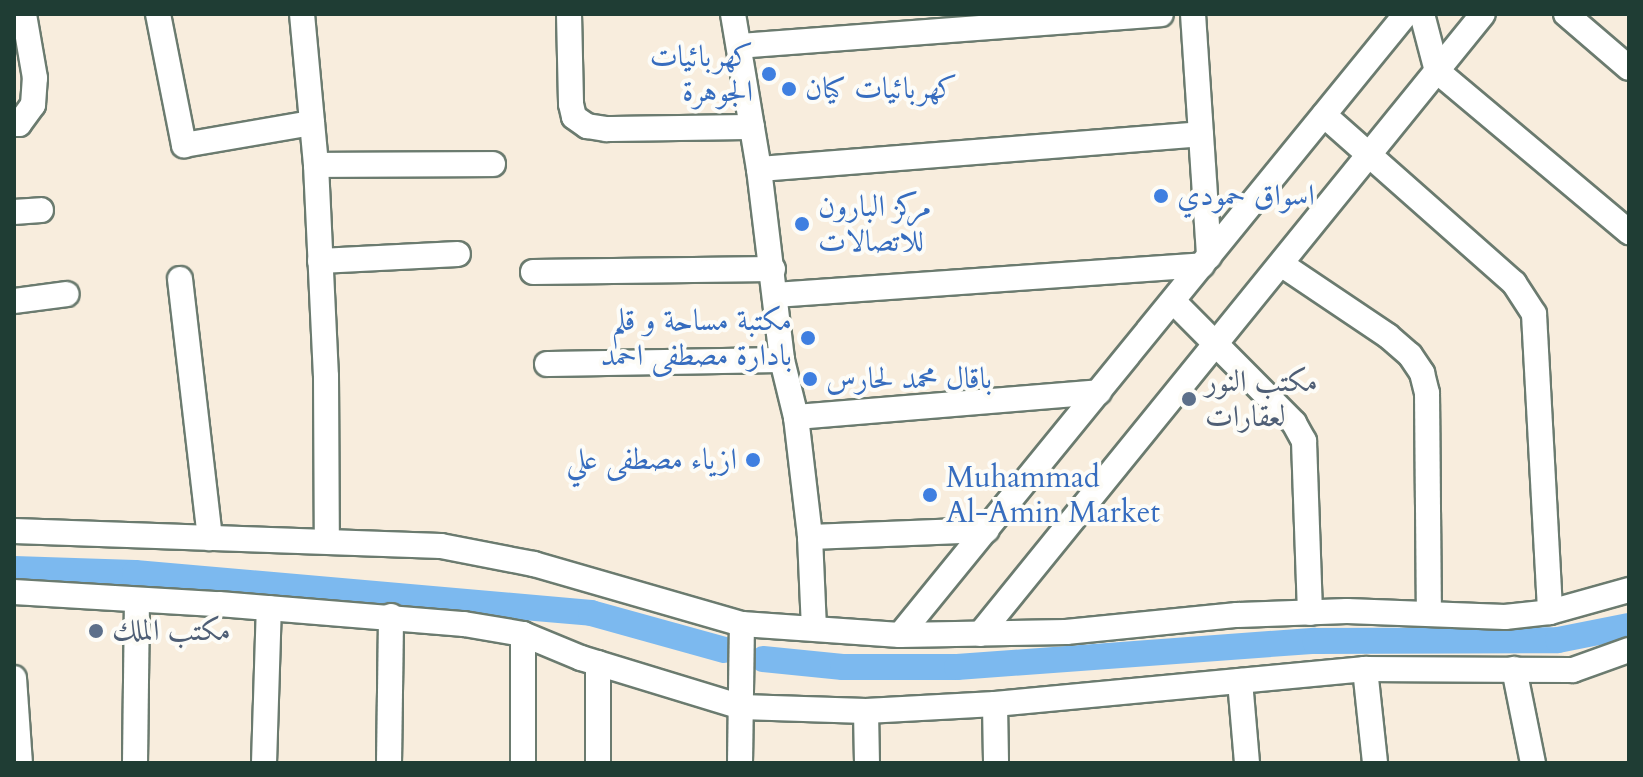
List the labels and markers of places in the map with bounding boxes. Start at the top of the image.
place label: كهربائيات الجوهرة [650,39,753,110]
marker: كهربائيات الجوهرة [760,65,778,83]
place label: كهربائيات كيان [805,71,957,107]
marker: كهربائيات كيان [780,80,798,98]
place label: اسواق حمودي [1177,178,1315,214]
marker: اسواق حمودي [1152,187,1170,205]
place label: مركز البارون للاتصالات [818,189,931,260]
marker: مركز البارون للاتصالات [793,215,811,233]
place label: مكتبة مساحة و قلم بادارة مصطفى احمد [601,303,792,374]
marker: مكتبة مساحة و قلم بادارة مصطفى احمد [799,329,817,347]
place label: باقال محمد لحارس [826,361,992,397]
place label: مكتب النور لعقارات [1205,364,1318,434]
marker: باقال محمد لحارس [801,370,819,388]
marker: مكتب النور لعقارات [1180,390,1198,408]
place label: ازياء مصطفى علي [566,442,737,478]
marker: ازياء مصطفى علي [744,451,762,469]
place label: Muhammad Al-Amin Market [946,460,1160,530]
marker: Muhammad Al-Amin Market [921,486,939,504]
place label: مكتب الملك [112,613,231,649]
marker: مكتب الملك [87,622,105,640]

